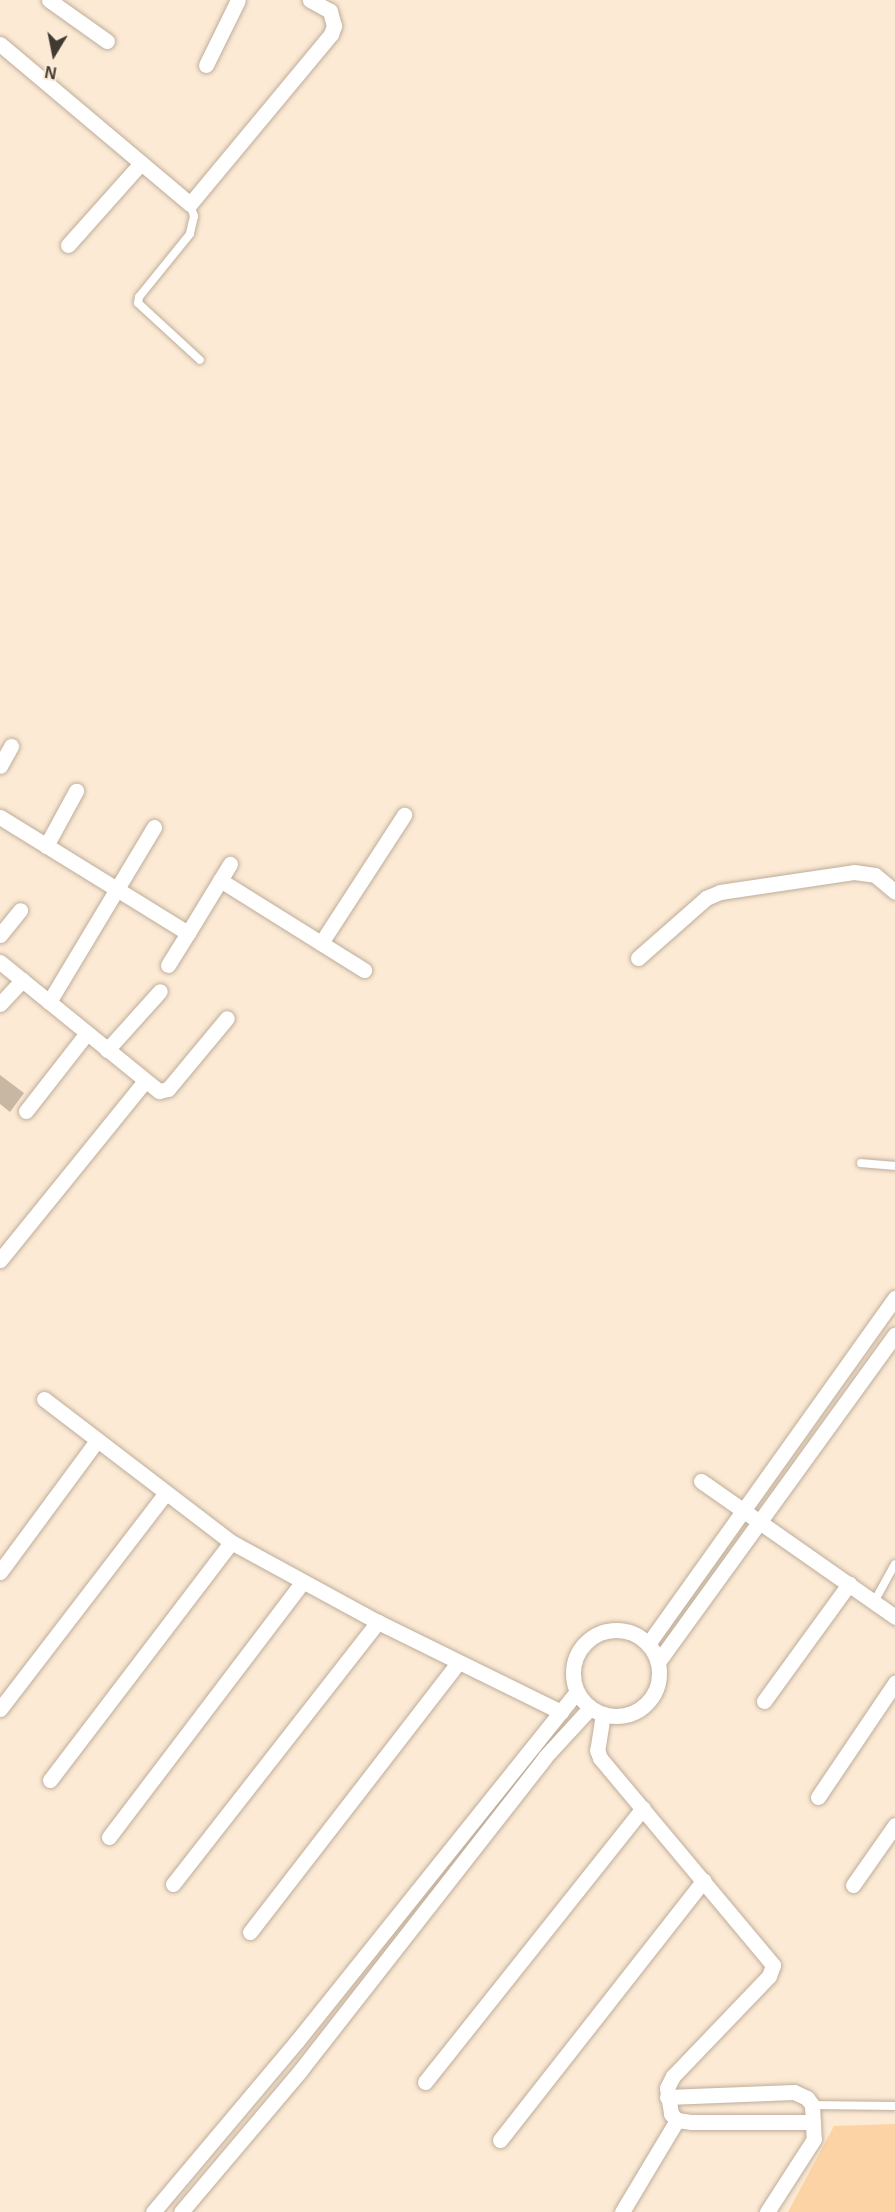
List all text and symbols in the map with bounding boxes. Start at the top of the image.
north arrow [24,24,84,84]
text: N [44,63,58,82]

